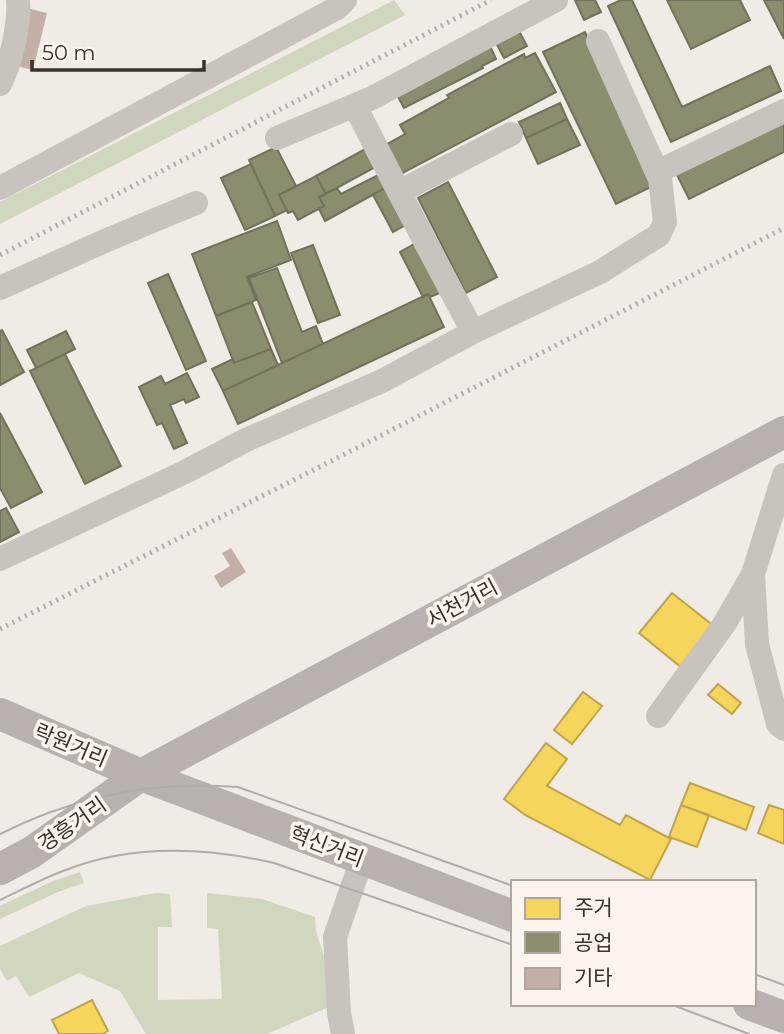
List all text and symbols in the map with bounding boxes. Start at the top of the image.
scale bar [32,28,203,72]
text: 50 m [42,40,96,65]
street label: 서천거리 [422,574,502,632]
street label: 락원거리 [31,718,111,772]
street label: 경흥거리 [33,792,111,856]
street label: 혁신거리 [286,820,368,872]
legend [511,880,756,1006]
text: 주거 [574,895,613,920]
text: 공업 [574,930,613,955]
text: 기타 [574,965,613,990]

